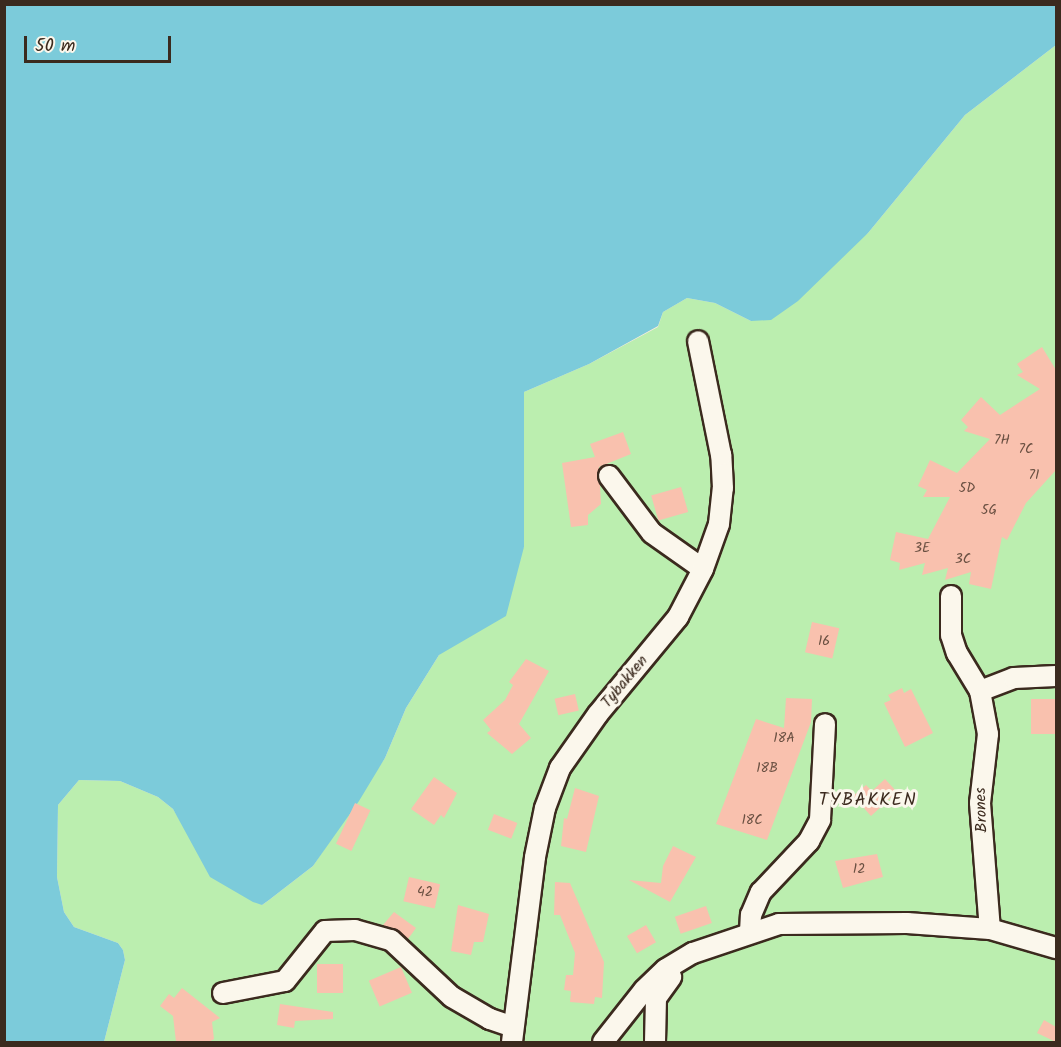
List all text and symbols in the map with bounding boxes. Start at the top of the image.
scale bar [27,24,174,62]
text: 50 m [35,32,75,61]
house number: 7H [994,432,1010,448]
house number: 7C [1019,441,1033,457]
house number: 7I [1029,467,1039,483]
house number: 5D [959,480,975,496]
house number: 5G [981,502,997,518]
house number: 3E [914,540,930,556]
house number: 3C [955,551,971,567]
house number: 16 [818,633,830,649]
street label: Tybakken [597,652,653,712]
house number: 18A [773,730,795,746]
house number: 18B [756,760,778,776]
street label: Brones [972,787,992,833]
district label: TYBAKKEN [819,790,917,812]
house number: 18C [741,812,763,828]
house number: 12 [853,861,865,877]
house number: 42 [417,884,433,900]

